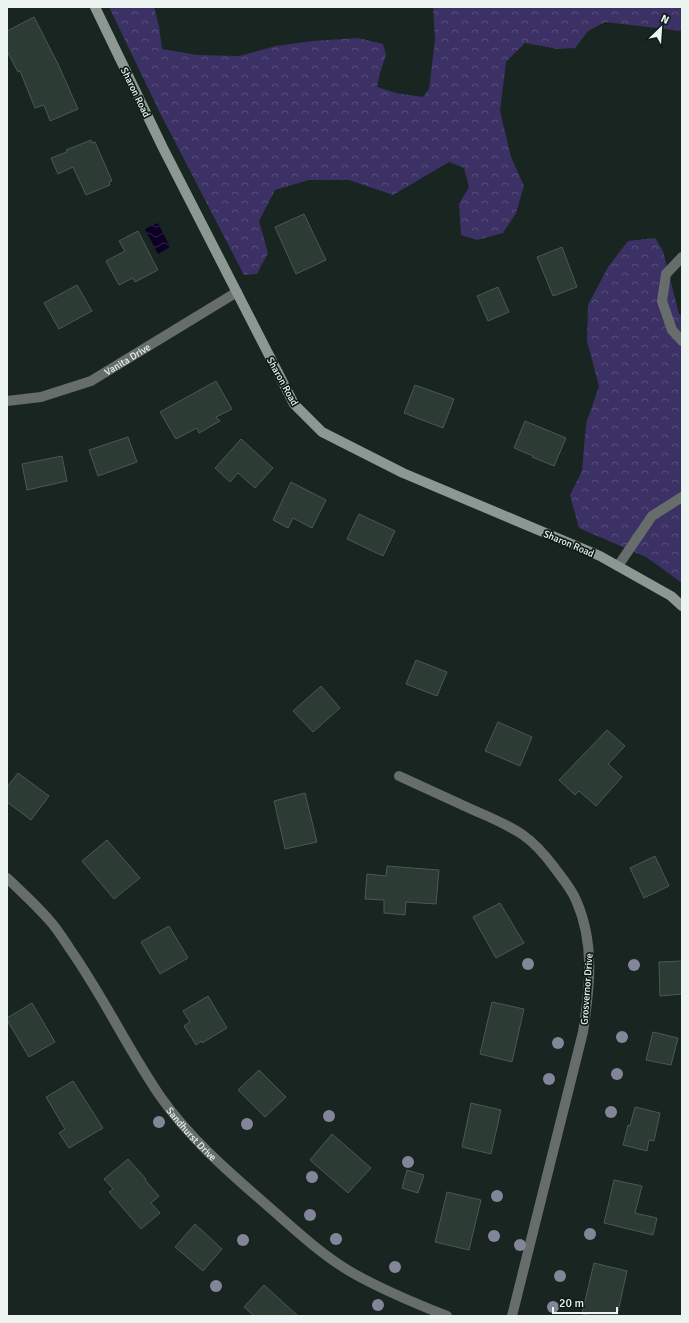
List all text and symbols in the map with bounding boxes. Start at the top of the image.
north arrow [641,8,681,48]
text: N [659,12,671,27]
street label: Sharon Road [118,66,152,119]
street label: Vanita Drive [102,341,153,378]
street label: Sharon Road [264,355,300,408]
street label: Sharon Road [541,528,596,560]
street label: Grosvernor Drive [579,953,595,1025]
street label: Sandhurst Drive [163,1105,219,1164]
scale bar [553,1289,617,1315]
text: 20 m [559,1296,584,1311]

